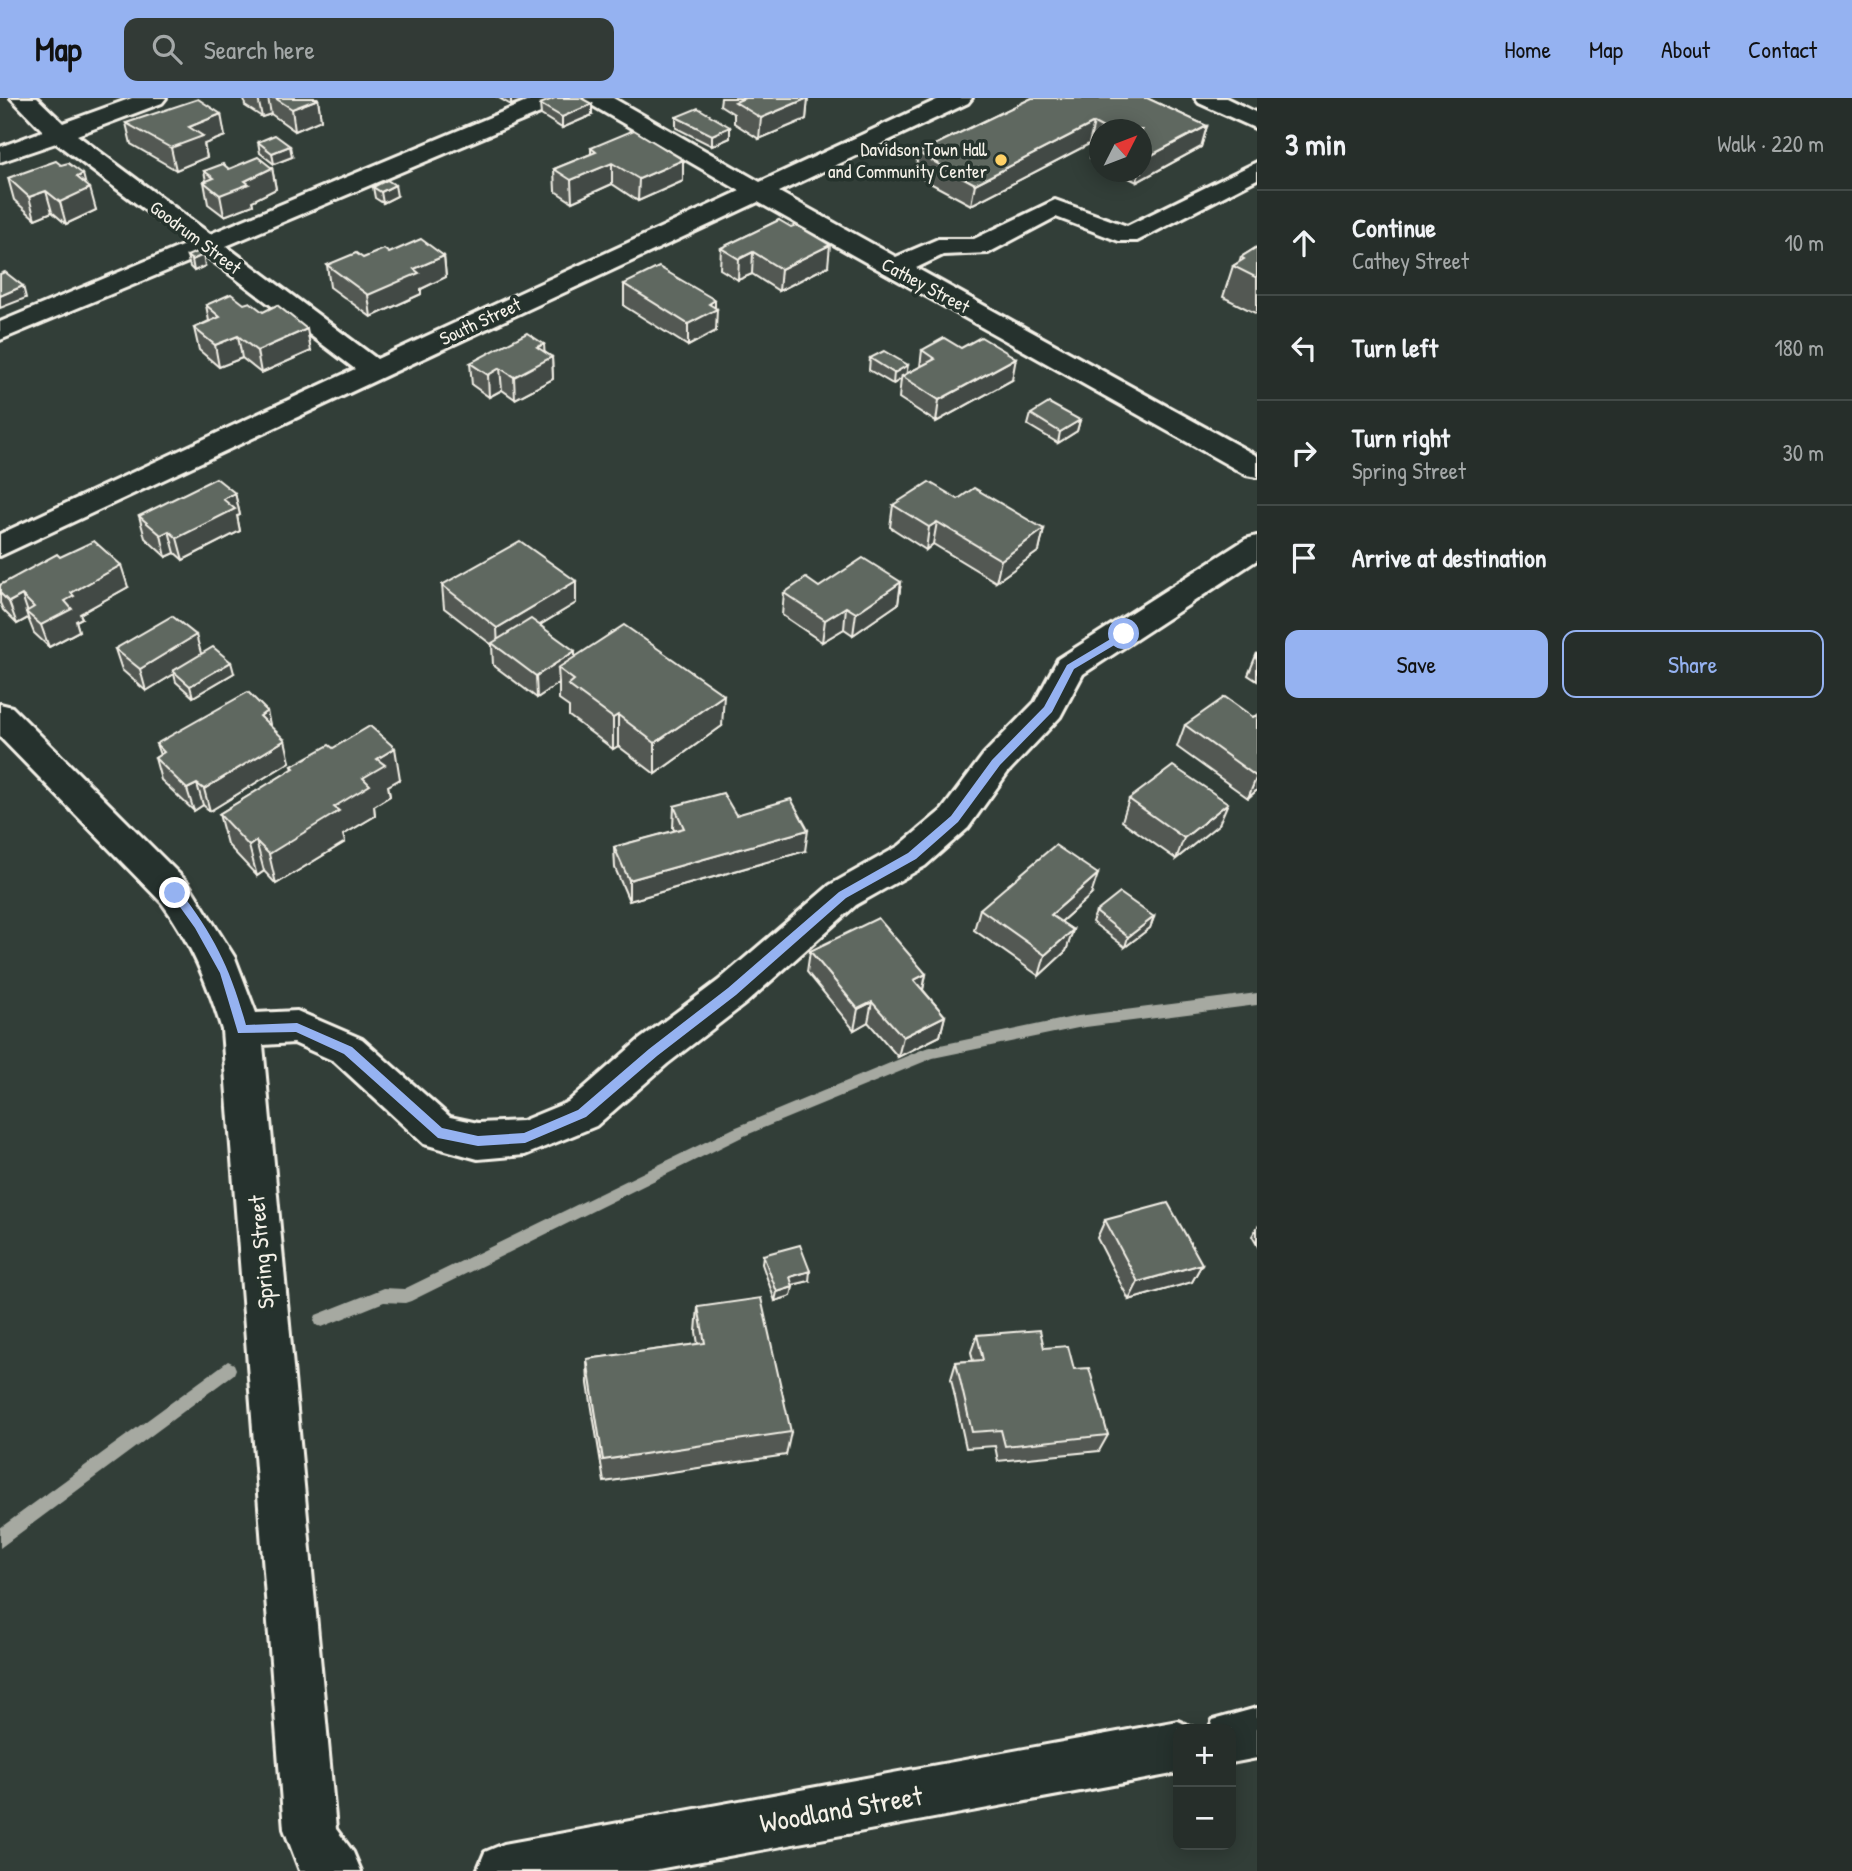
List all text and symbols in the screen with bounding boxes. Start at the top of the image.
search box [124,18,614,81]
text: Map [35,27,82,71]
icon: search [148,30,186,68]
text: Search here [204,32,315,67]
text: Home [1504,33,1551,65]
text: Map [1589,33,1623,65]
text: About [1661,33,1710,65]
text: Contact [1748,33,1817,65]
north arrow [1089,119,1152,182]
text: 3 min [1285,124,1346,164]
text: Walk · 220 m [1717,128,1824,159]
place label: Davidson Town Hall and Community Center [828,136,988,184]
marker: Davidson Town Hall and Community Center [993,152,1009,168]
street label: Goodrum Street [145,194,247,280]
text: Continue [1352,210,1436,245]
icon: ahead [1285,224,1323,262]
text: 10 m [1784,227,1824,258]
text: Cathey Street [1352,245,1469,276]
street label: Cathey Street [877,251,975,319]
street label: South Street [435,291,525,351]
icon: left [1285,329,1323,367]
text: Turn left [1352,330,1438,365]
text: 180 m [1774,332,1824,363]
text: Turn right [1352,420,1450,455]
icon: right [1285,434,1323,472]
text: 30 m [1782,437,1824,468]
text: Spring Street [1352,455,1466,486]
icon: arrive [1285,539,1323,577]
text: Arrive at destination [1352,540,1547,575]
route start [1108,618,1139,649]
button: Save [1285,630,1548,698]
button: Share [1562,630,1824,698]
route end [159,877,190,908]
street label: Spring Street [240,1193,281,1310]
map controls [1173,1724,1236,1850]
button: + [1173,1724,1236,1787]
street label: Woodland Street [757,1776,926,1842]
button: − [1173,1787,1236,1850]

